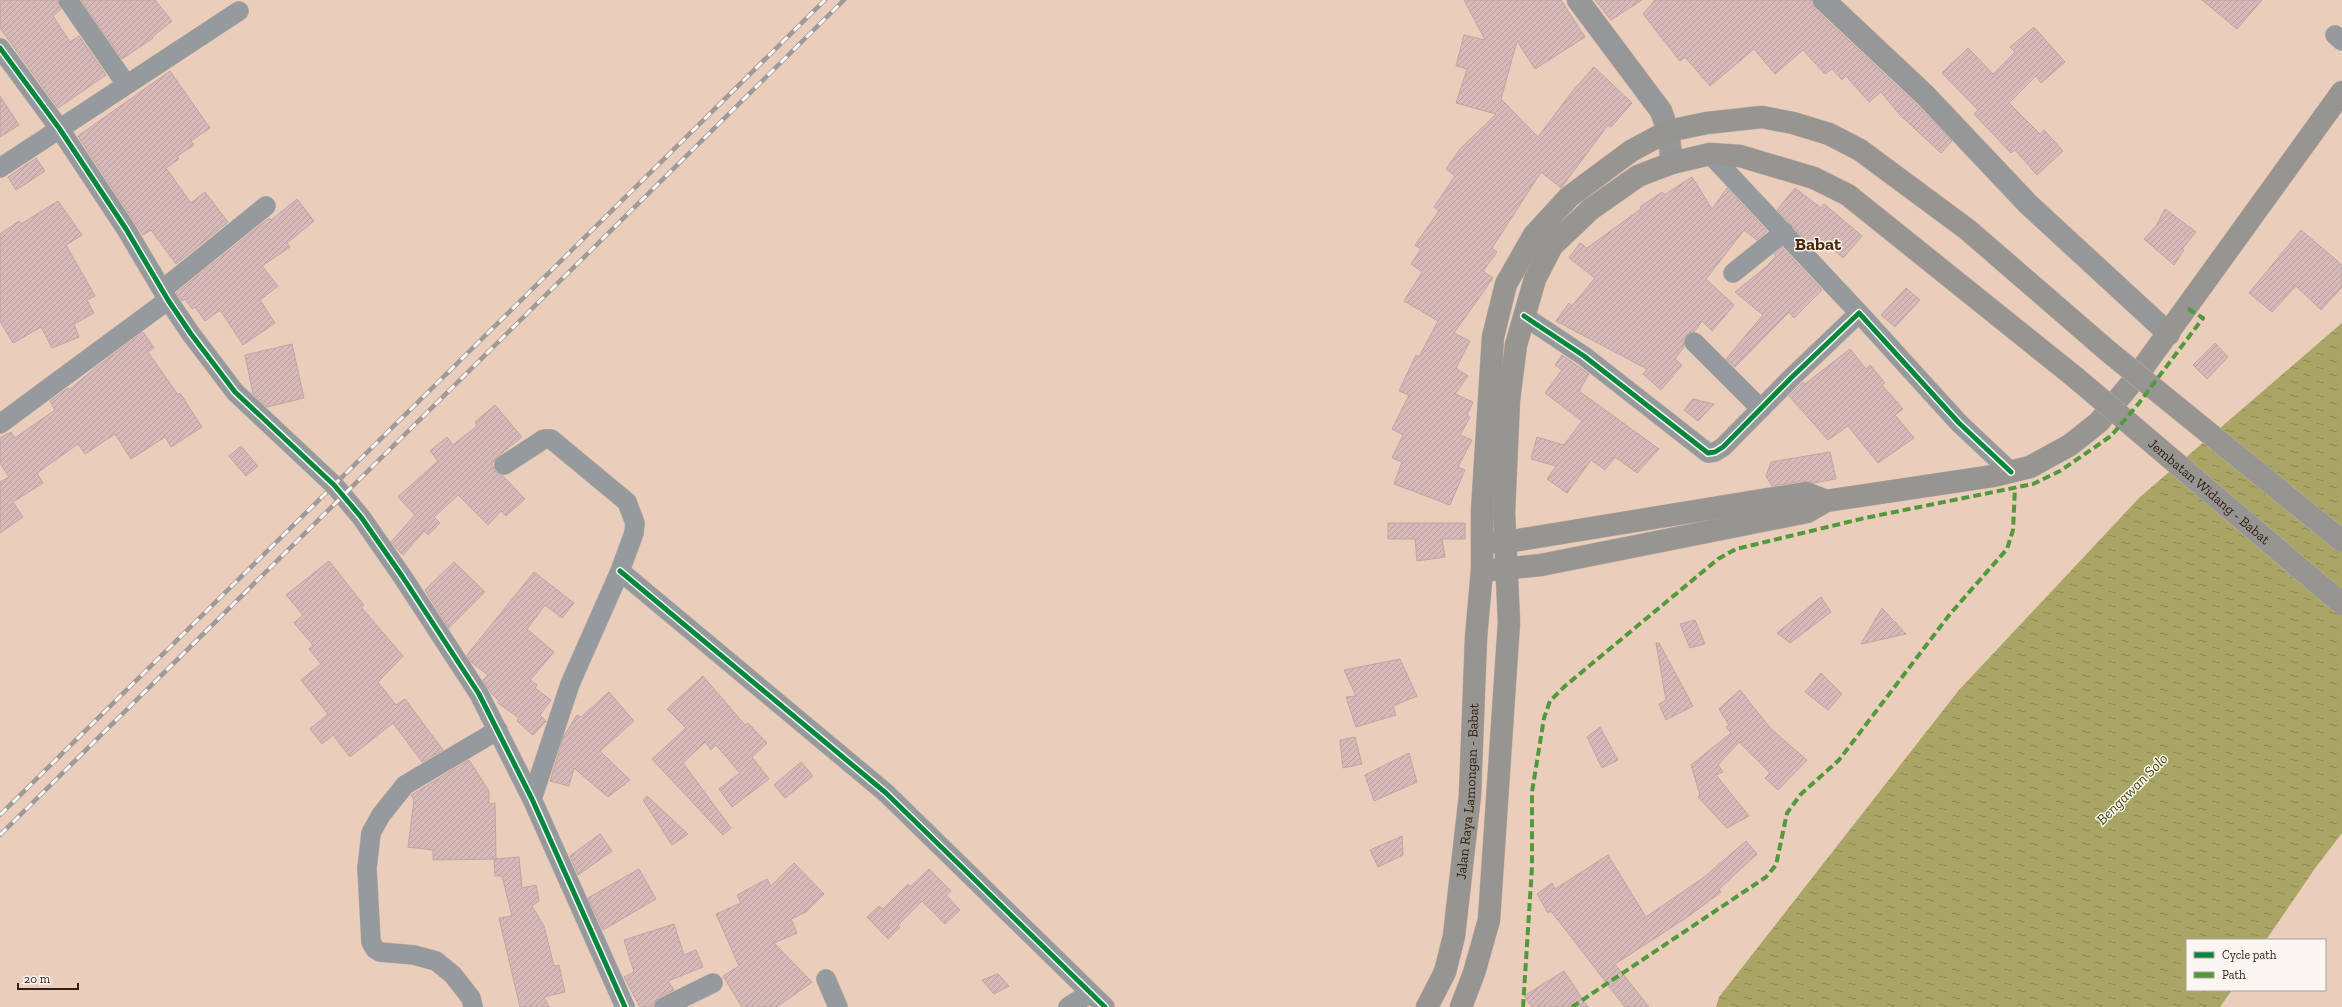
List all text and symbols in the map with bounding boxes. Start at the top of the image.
district label: Babat [1795,233,1842,255]
street label: Jembatan Widang - Babat [2145,435,2274,549]
street label: Jalan Raya Lamongan - Babat [1452,702,1483,880]
water label: Bengawan Solo [2093,750,2171,828]
legend [2186,939,2326,991]
text: Cycle path [2222,948,2277,962]
scale bar [18,965,78,991]
text: Path [2222,968,2246,982]
text: 20 m [24,972,51,986]

